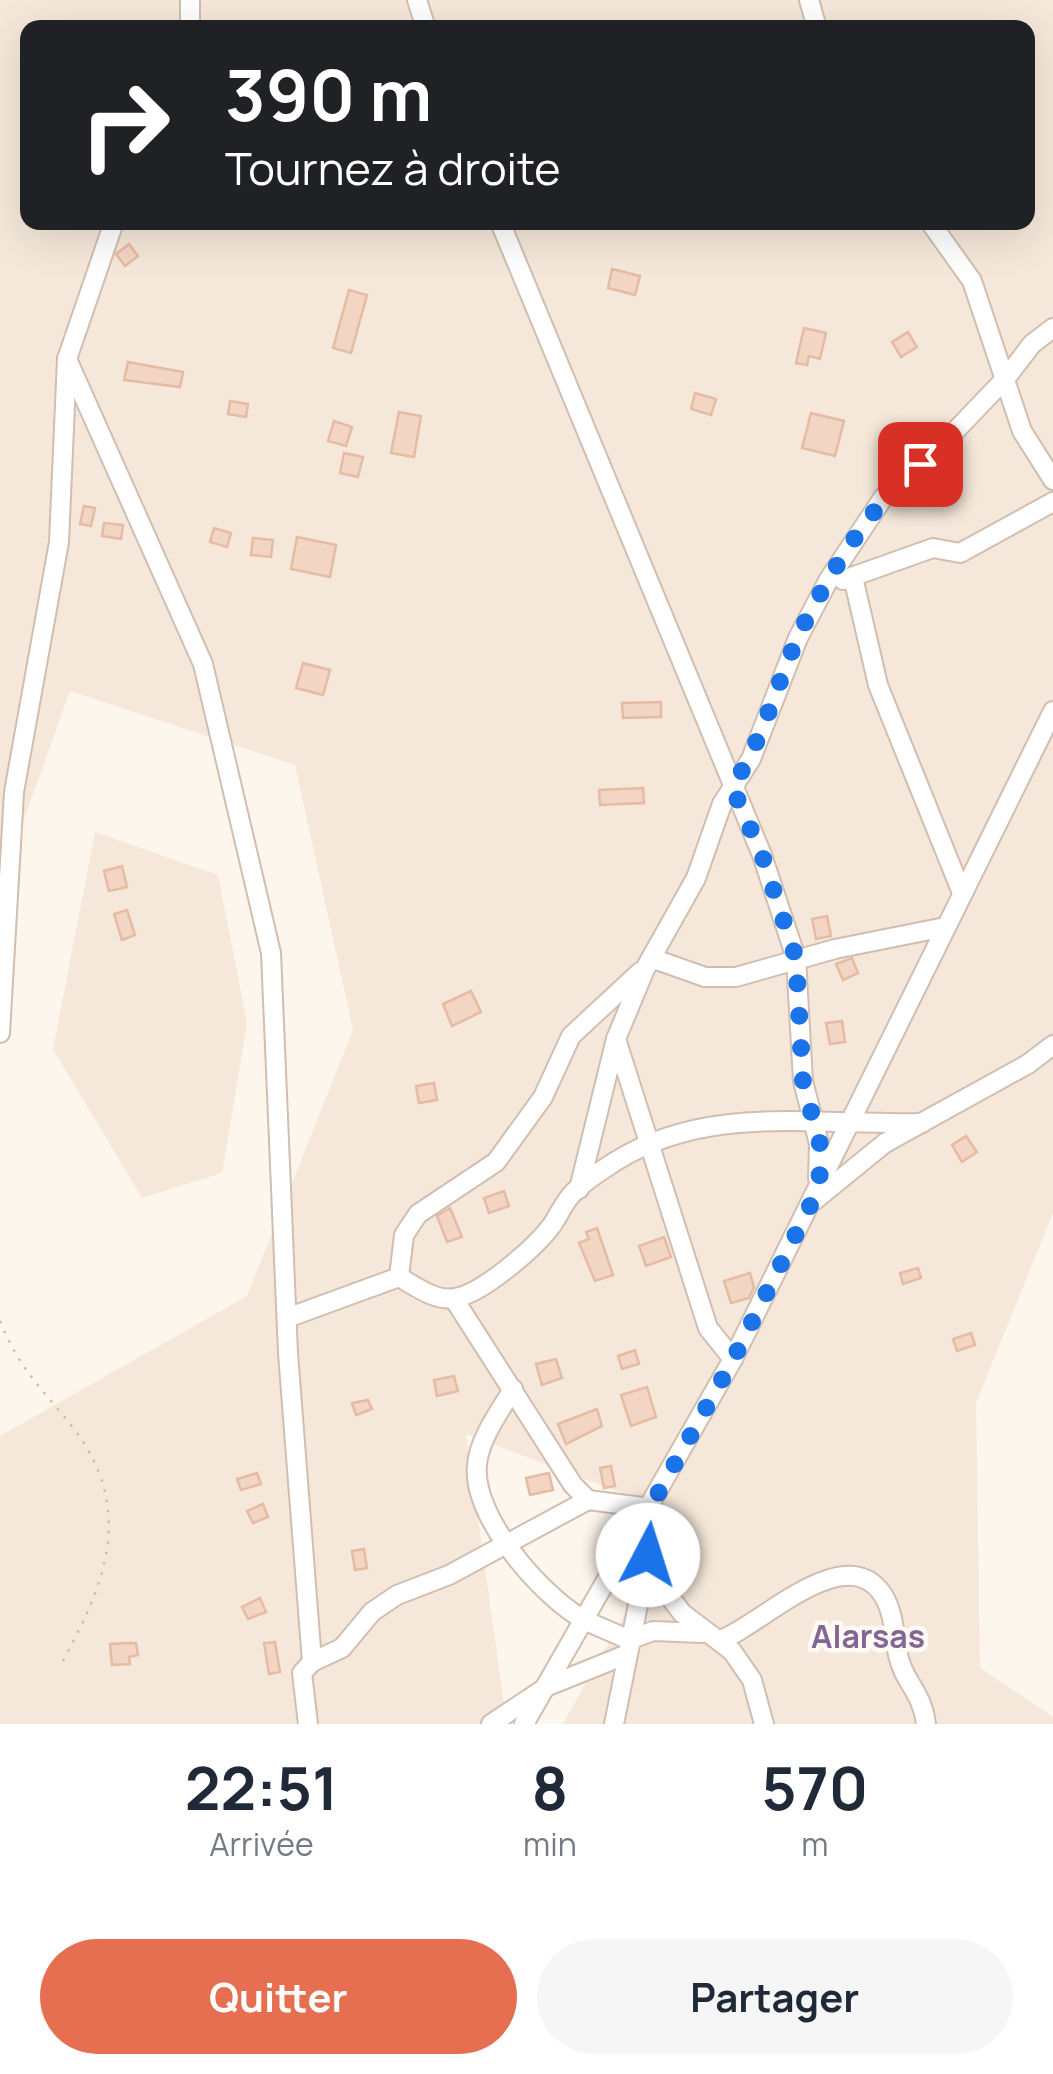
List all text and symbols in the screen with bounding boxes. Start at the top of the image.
text: 390 m [225,46,432,142]
icon: right [60,60,190,190]
text: Tournez à droite [225,137,561,199]
pin [878,422,963,507]
icon: arrive [893,437,948,492]
position arrow [596,1503,700,1607]
district label: Alarsas [811,1614,925,1658]
text: 22:51 [185,1746,338,1828]
text: 8 [532,1746,568,1828]
text: 570 [762,1746,868,1828]
text: Arrivée [209,1822,314,1866]
text: min [523,1822,577,1866]
text: m [801,1822,828,1866]
button: Quitter [40,1939,517,2054]
button: Partager [537,1939,1013,2054]

